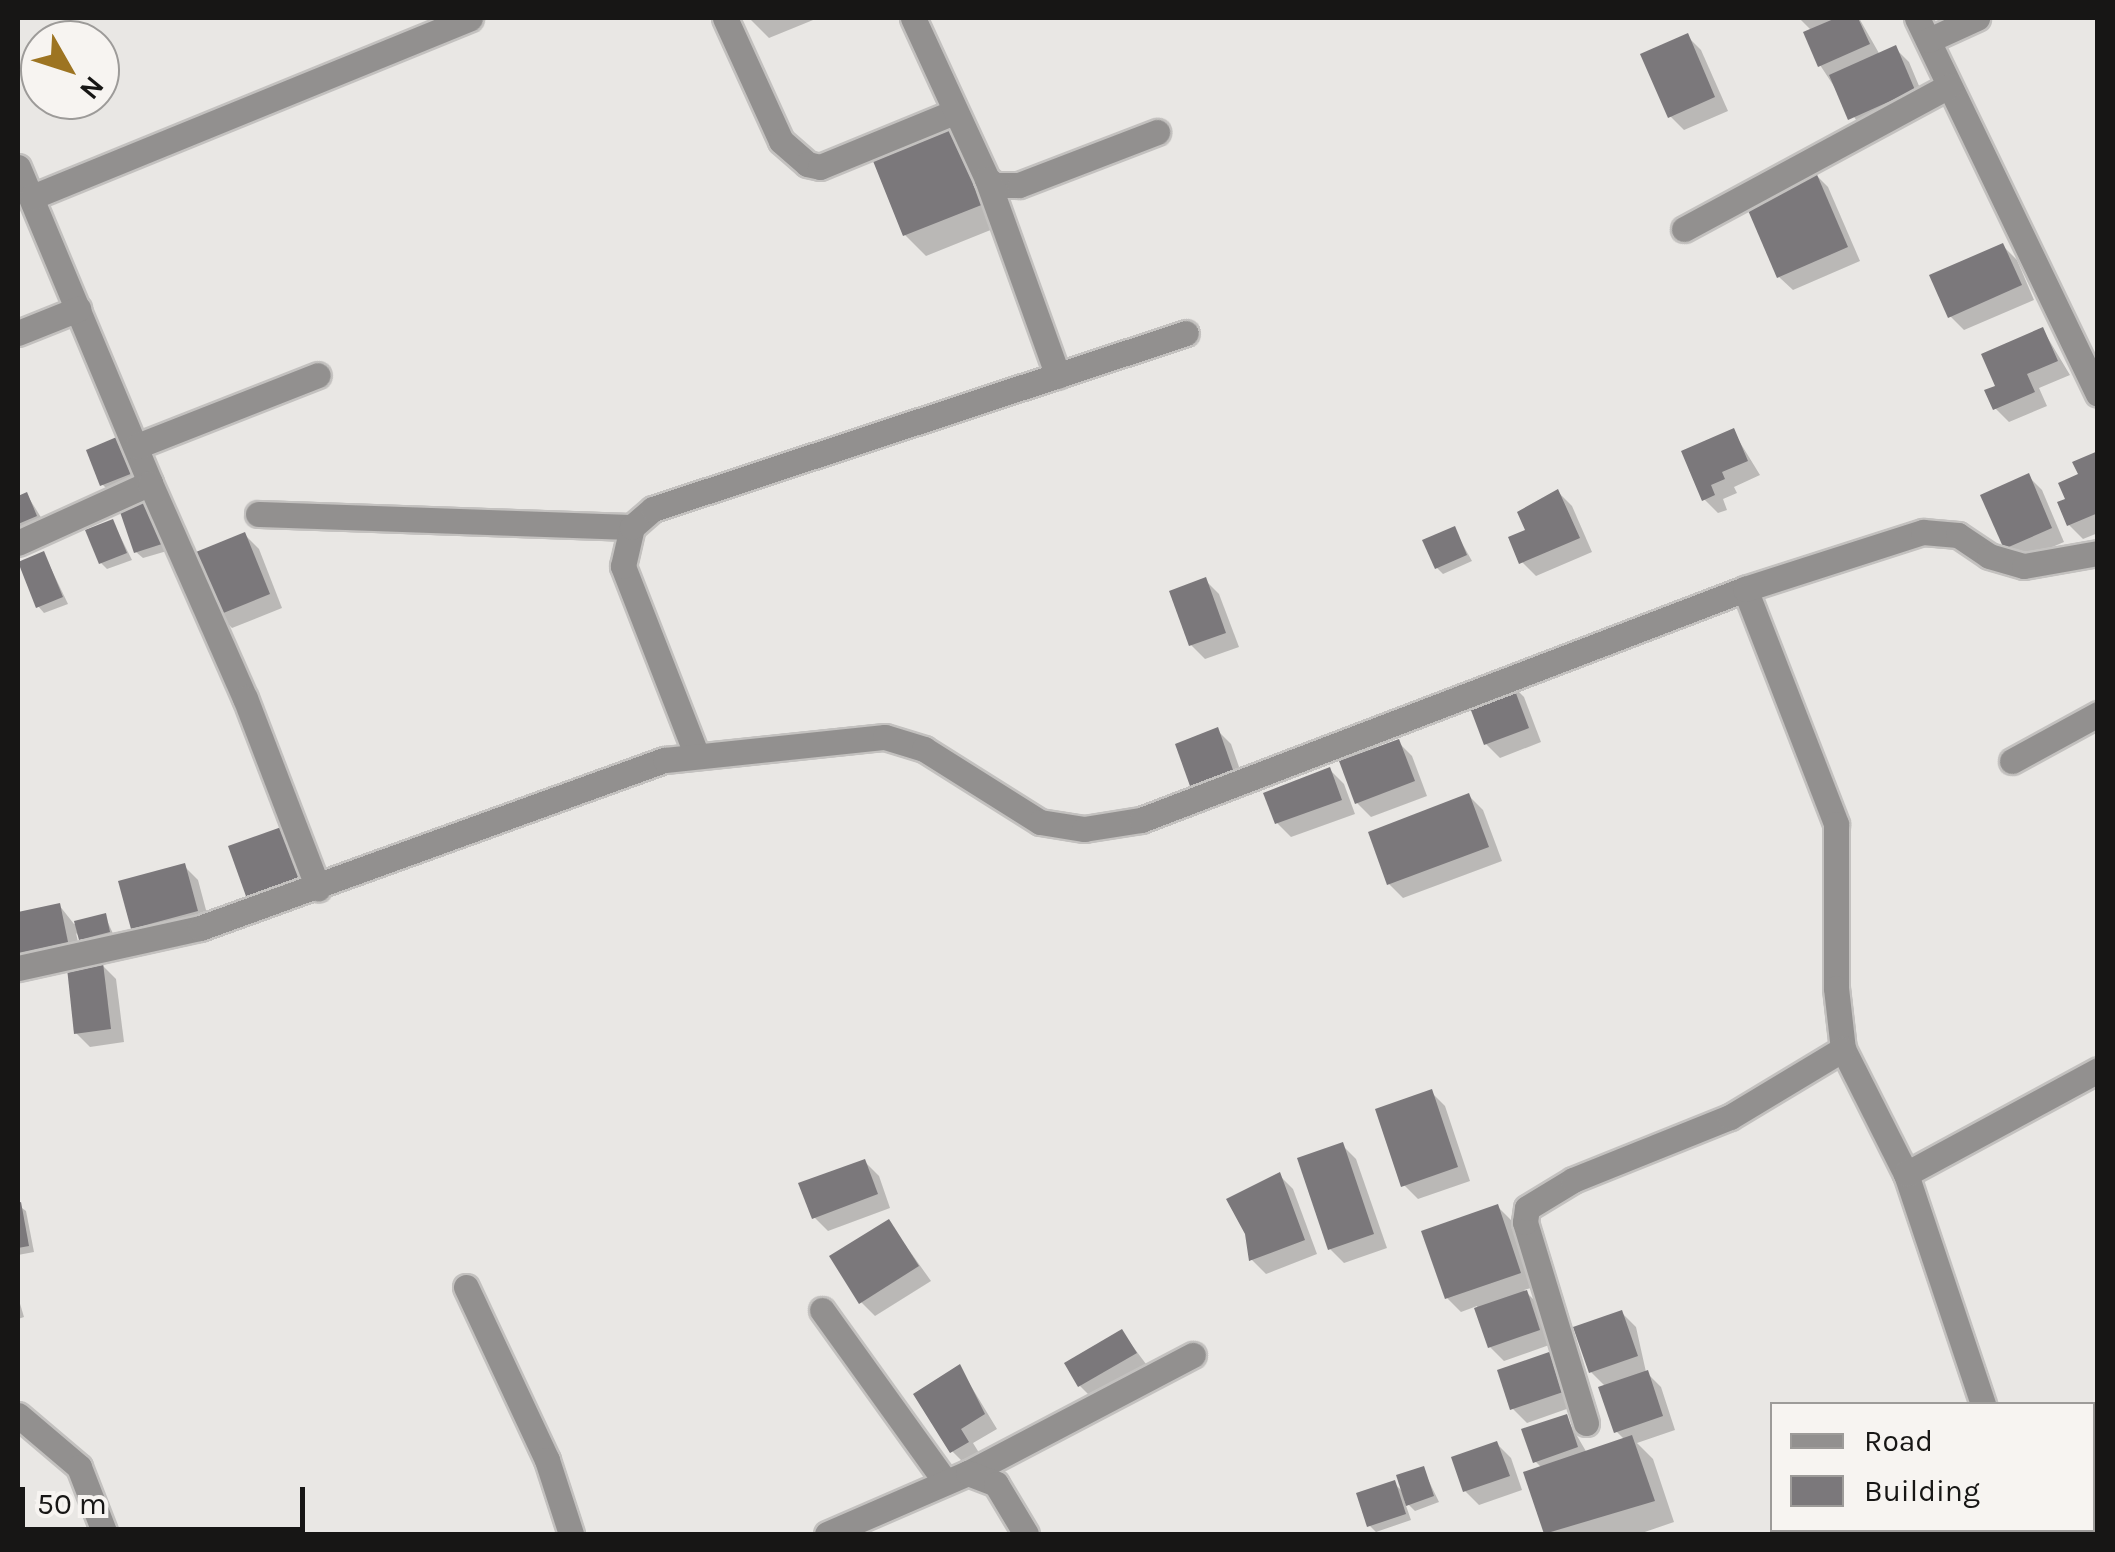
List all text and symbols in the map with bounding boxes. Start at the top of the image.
north arrow [20,20,120,120]
text: N [73,70,111,106]
legend [1770,1402,2095,1532]
text: Road [1864,1423,1933,1459]
scale bar [25,1467,310,1529]
text: Building [1864,1473,1980,1509]
text: 50 m [37,1486,107,1522]

